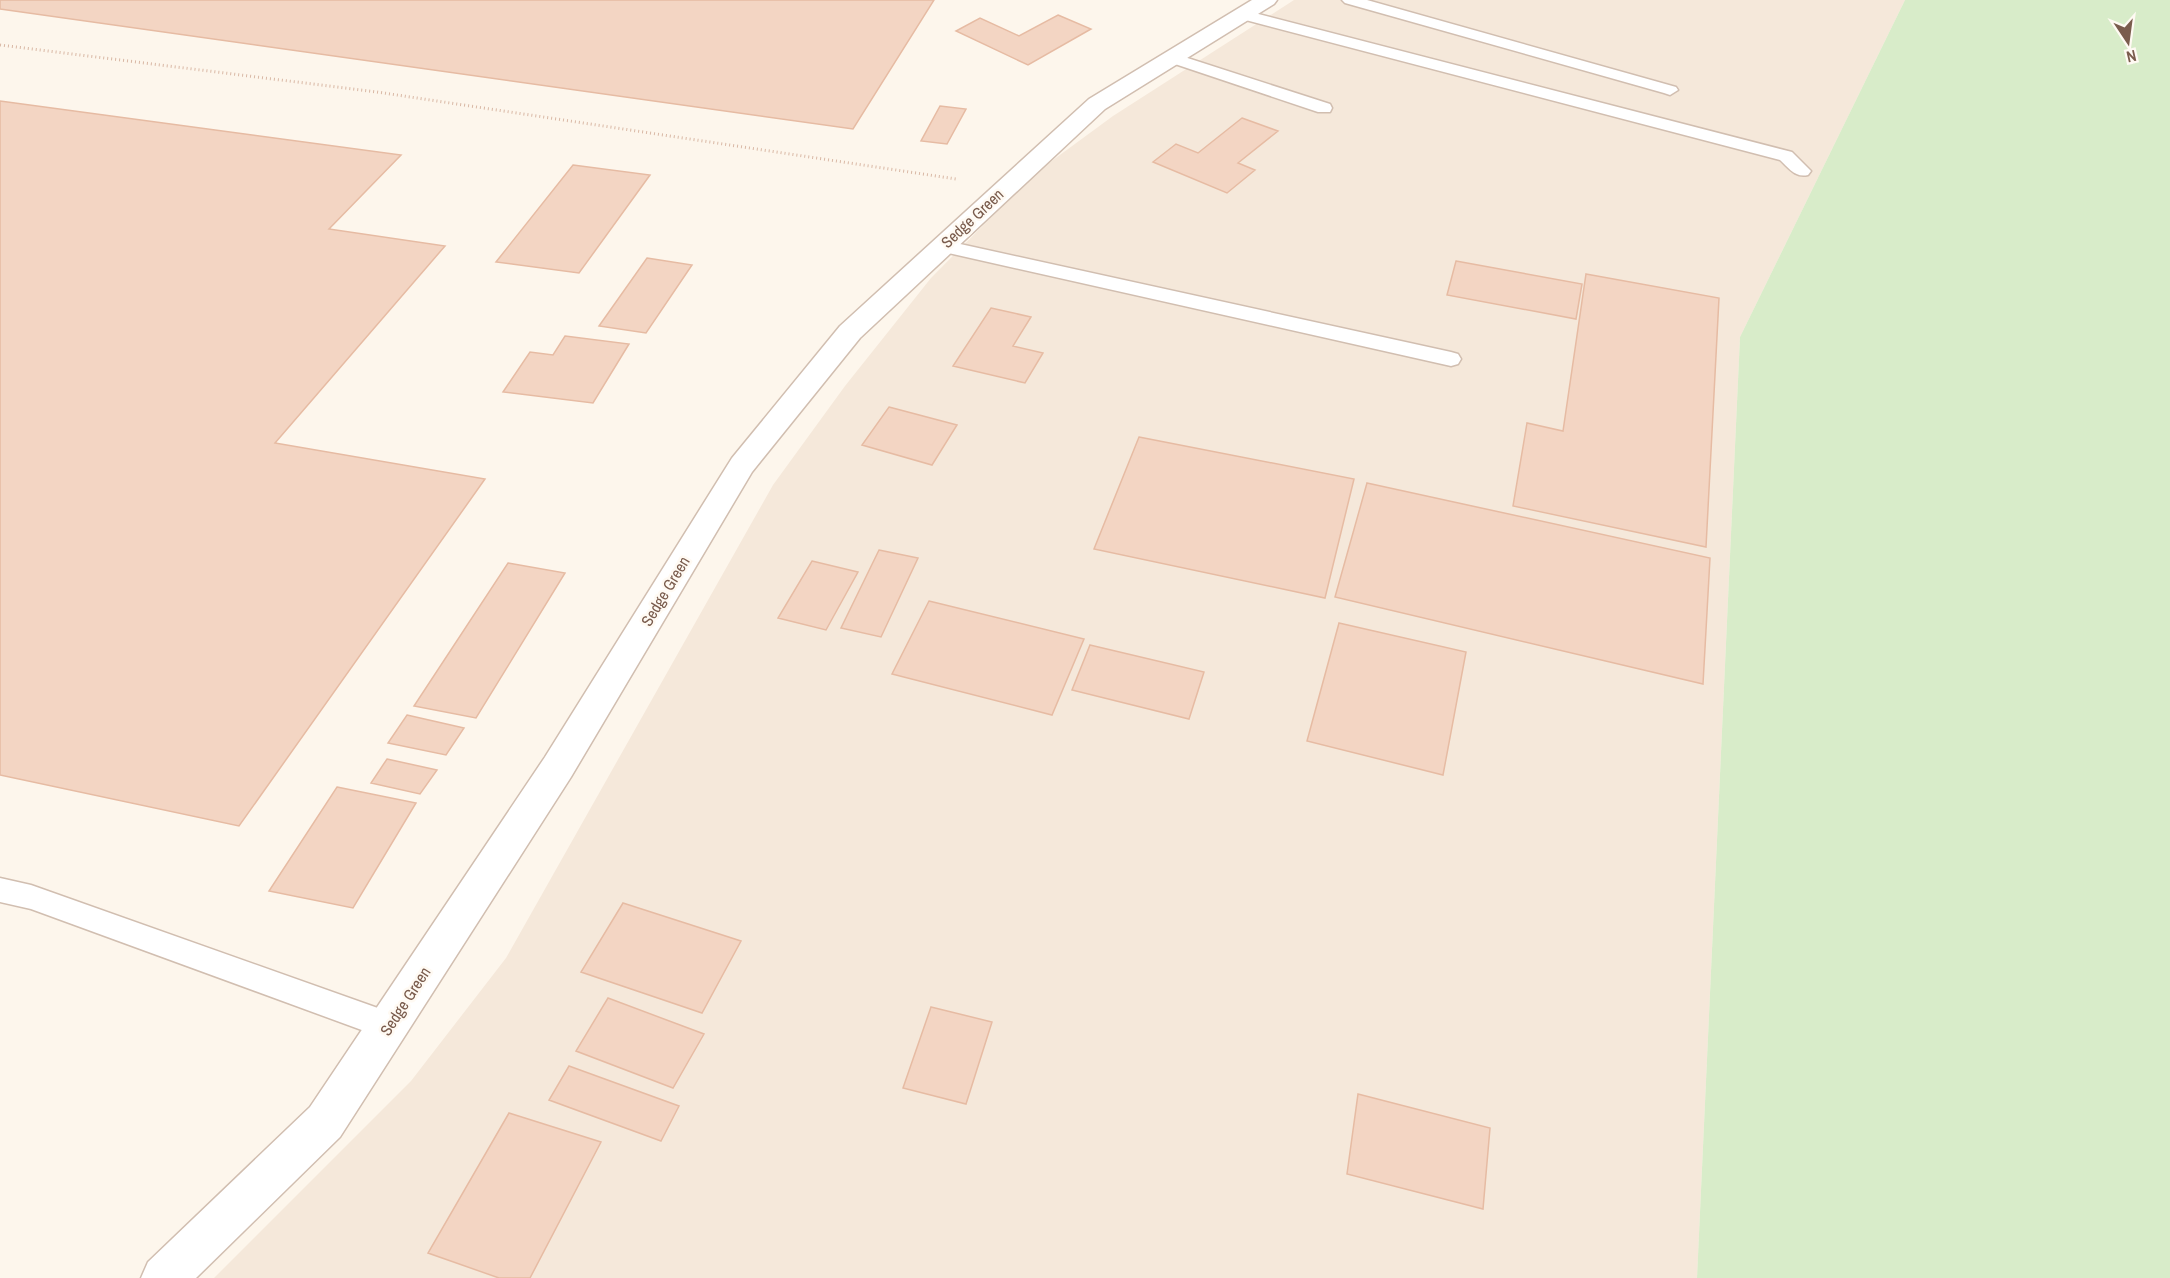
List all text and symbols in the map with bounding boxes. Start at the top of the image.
north arrow [2098,12,2158,72]
text: N [2124,45,2138,68]
street label: Sedge Green [936,183,1008,253]
street label: Sedge Green [635,552,695,630]
street label: Sedge Green [375,962,435,1040]

